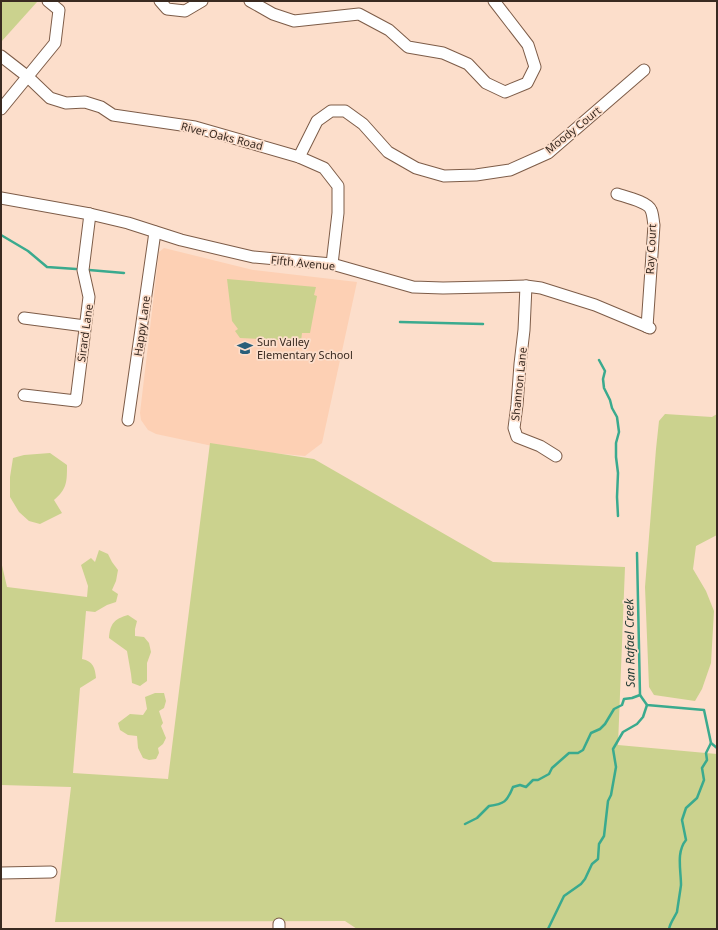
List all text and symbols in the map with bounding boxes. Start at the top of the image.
street label: Moody Court [542,103,604,157]
street label: River Oaks Road [180,118,265,153]
street label: Ray Court [642,223,659,275]
street label: Fifth Avenue [270,252,336,273]
street label: Happy Lane [130,295,153,357]
street label: Sirard Lane [73,303,96,363]
place label: Sun Valley Elementary School [257,334,353,362]
school or university icon: Sun Valley Elementary School [236,339,254,357]
street label: Shannon Lane [507,346,530,421]
water label: San Rafael Creek [620,597,639,688]

